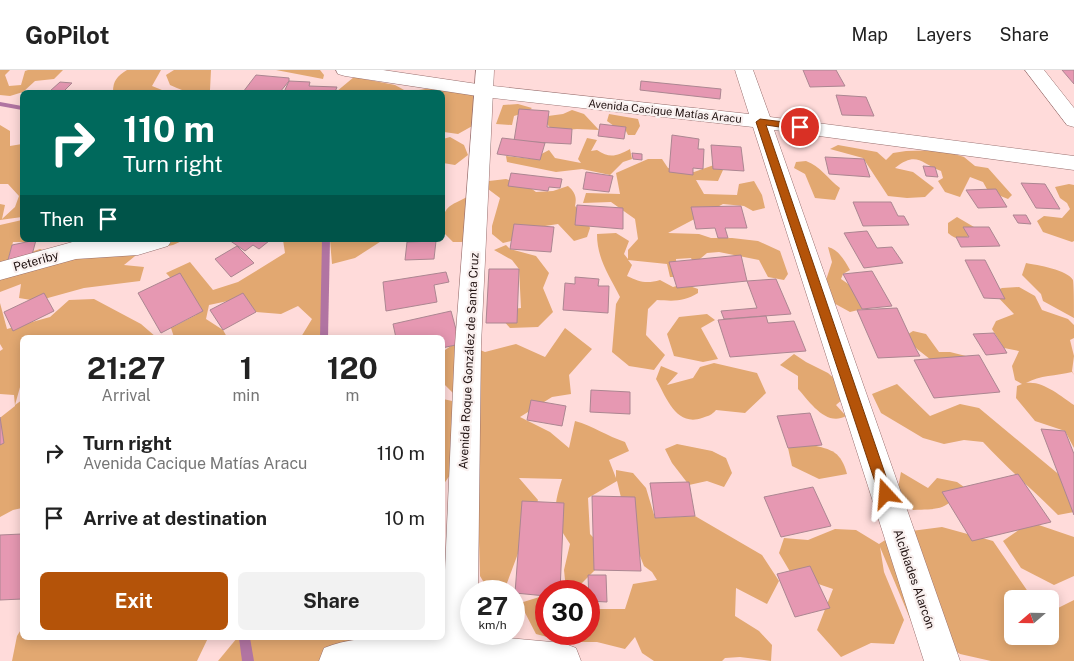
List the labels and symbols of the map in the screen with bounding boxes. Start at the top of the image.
street label: Avenida Cacique Matías Aracu [588,97,742,125]
pin [779,106,821,148]
street label: Peteriby [12,248,61,274]
street label: Avenida Roque González de Santa Cruz [456,252,482,470]
position arrow [859,467,911,519]
street label: Alcibíades Alarcón [890,527,938,631]
speed limit sign: 30 [535,580,600,645]
north arrow [1004,590,1059,645]

